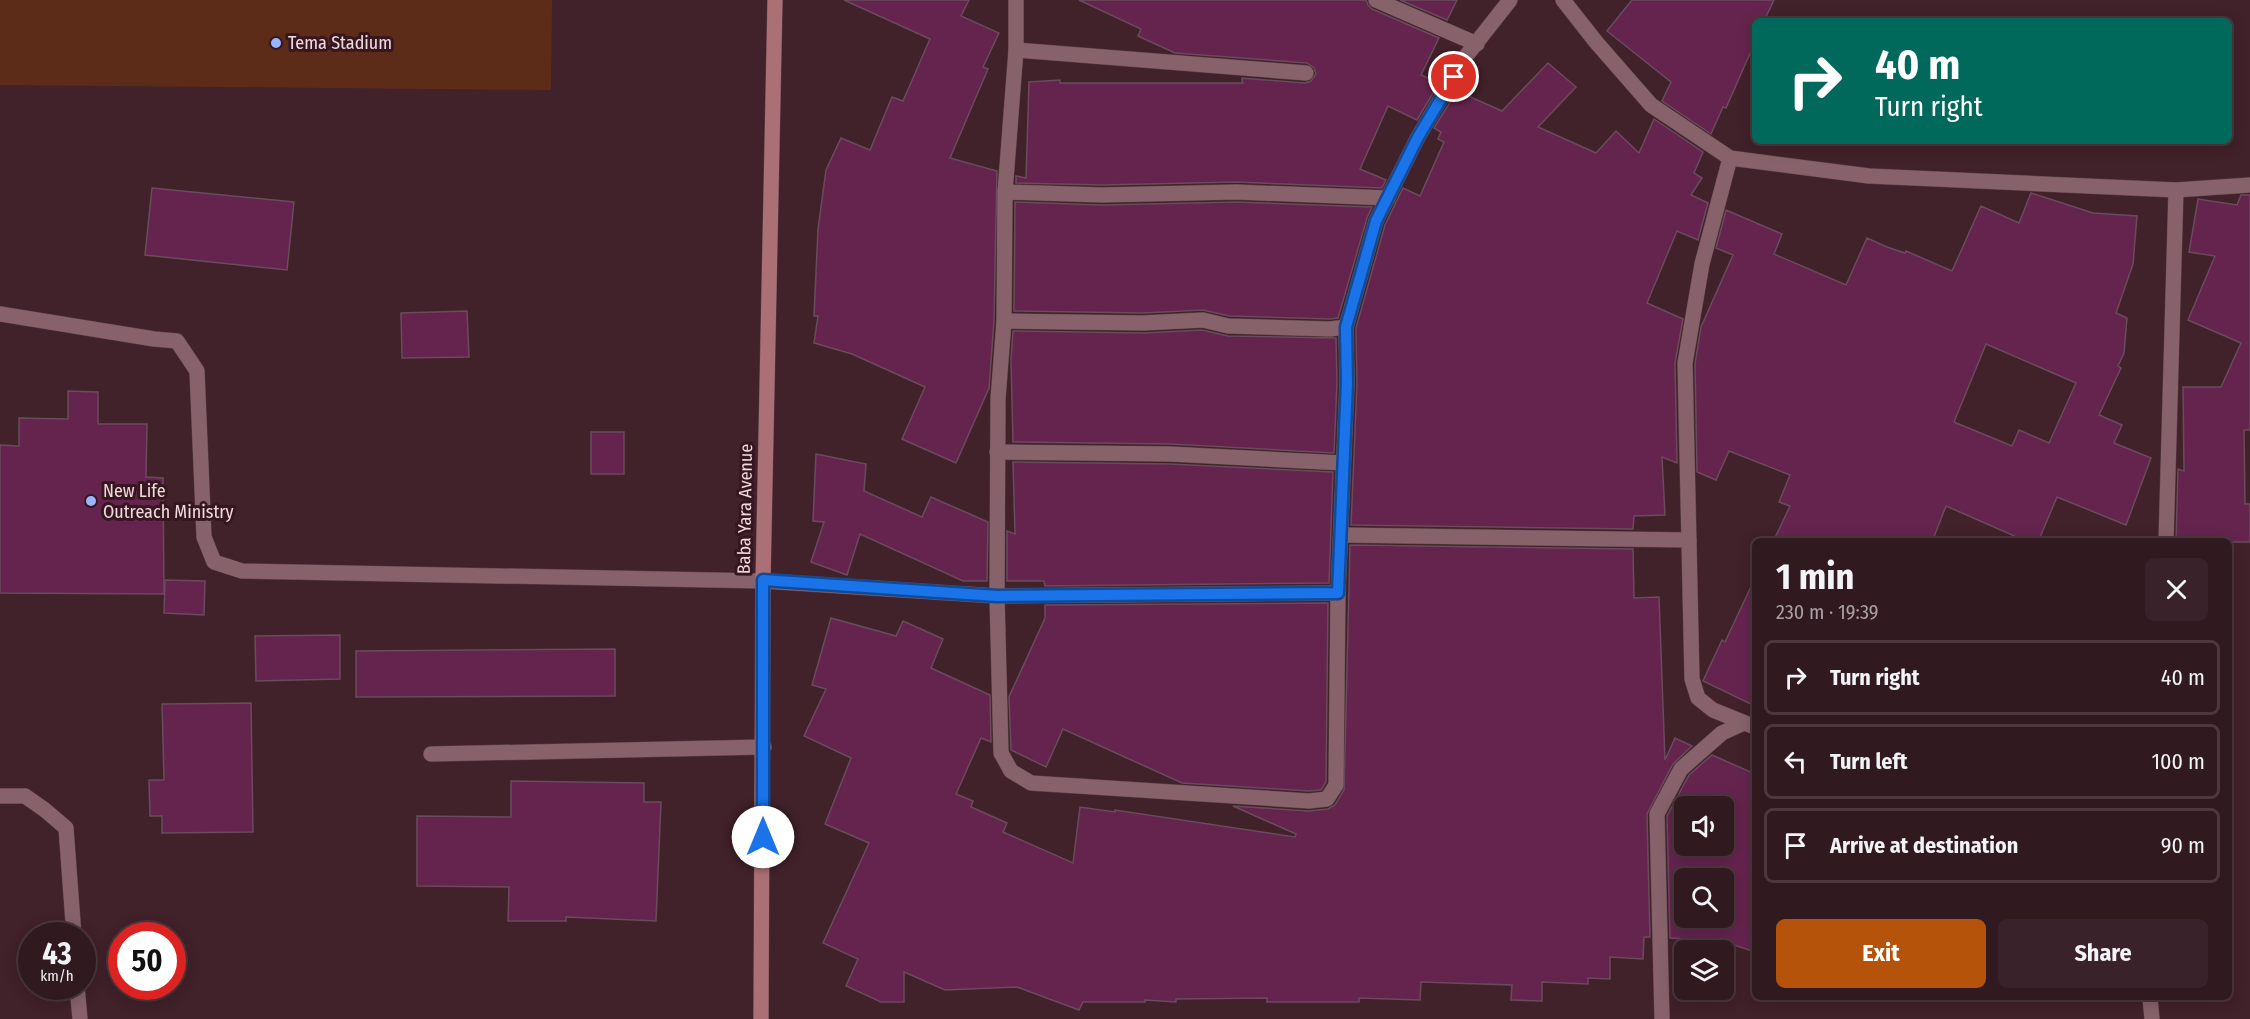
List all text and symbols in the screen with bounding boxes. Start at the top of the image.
place label: Tema Stadium [288,32,392,54]
marker: Tema Stadium [269,36,283,50]
text: 40 m [1875,40,1960,90]
icon: right [1776,42,1854,120]
pin [1428,51,1479,102]
icon: arrive [1437,60,1470,93]
text: Turn right [1875,91,1983,123]
street label: Baba Yara Avenue [733,444,757,574]
place label: New Life Outreach Ministry [103,480,234,523]
marker: New Life Outreach Ministry [84,494,98,508]
text: 1 min [1776,555,1854,599]
button: close [2145,558,2208,621]
text: 230 m · 19:39 [1776,600,1878,624]
icon: right [1779,661,1812,694]
text: Turn right [1830,664,1919,691]
text: 40 m [2161,664,2205,691]
icon: left [1779,745,1812,778]
text: Turn left [1830,748,1908,775]
text: 100 m [2151,748,2205,775]
map controls [1674,796,1734,1000]
button: sound [1674,796,1734,856]
position arrow [731,805,795,869]
icon: arrive [1779,829,1812,862]
text: Arrive at destination [1830,832,2018,859]
text: 90 m [2161,832,2205,859]
button: search [1674,868,1734,928]
button: Exit [1776,919,1986,988]
button: Share [1998,919,2208,988]
speed limit sign: 50 [108,922,186,1000]
text: 43 [42,936,72,972]
button: layers [1674,940,1734,1000]
text: km/h [40,967,74,985]

